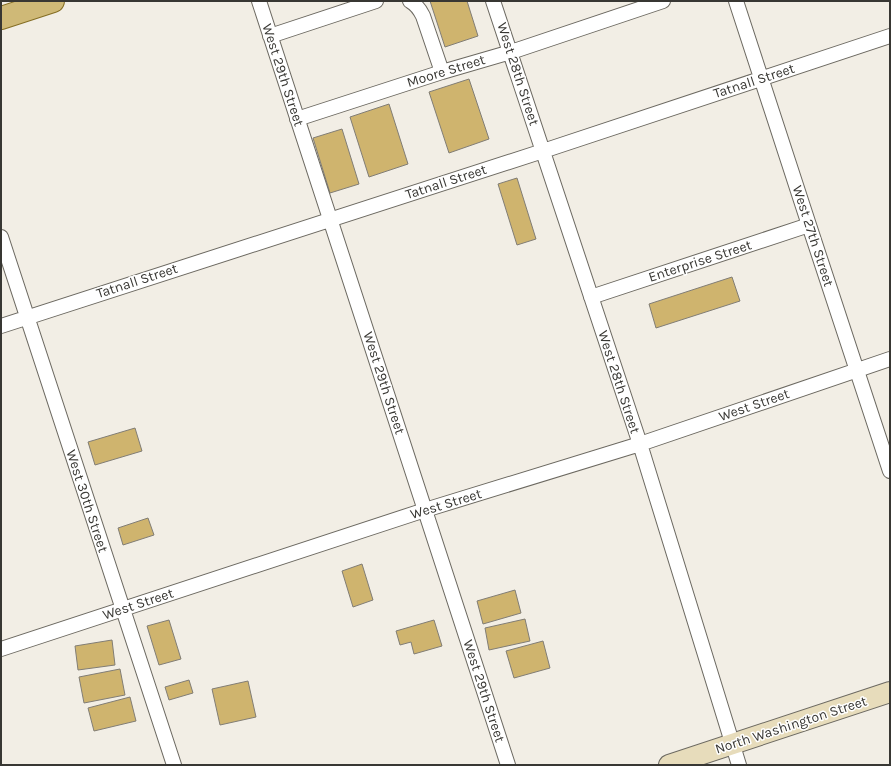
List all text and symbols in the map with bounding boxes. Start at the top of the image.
street label: West 28th Street [493,20,543,128]
street label: West 29th Street [258,22,308,128]
street label: Moore Street [405,51,487,91]
street label: Tatnall Street [711,60,797,102]
street label: Tatnall Street [403,161,489,203]
street label: West 27th Street [789,183,837,289]
street label: Enterprise Street [646,236,754,286]
street label: Tatnall Street [94,260,180,302]
street label: West 28th Street [594,328,644,436]
street label: West 29th Street [359,330,409,436]
street label: West Street [716,385,792,425]
street label: West 30th Street [62,447,112,555]
street label: West Street [408,485,484,523]
street label: West Street [100,585,176,623]
street label: West 29th Street [459,638,509,744]
street label: North Washington Street [713,692,869,758]

